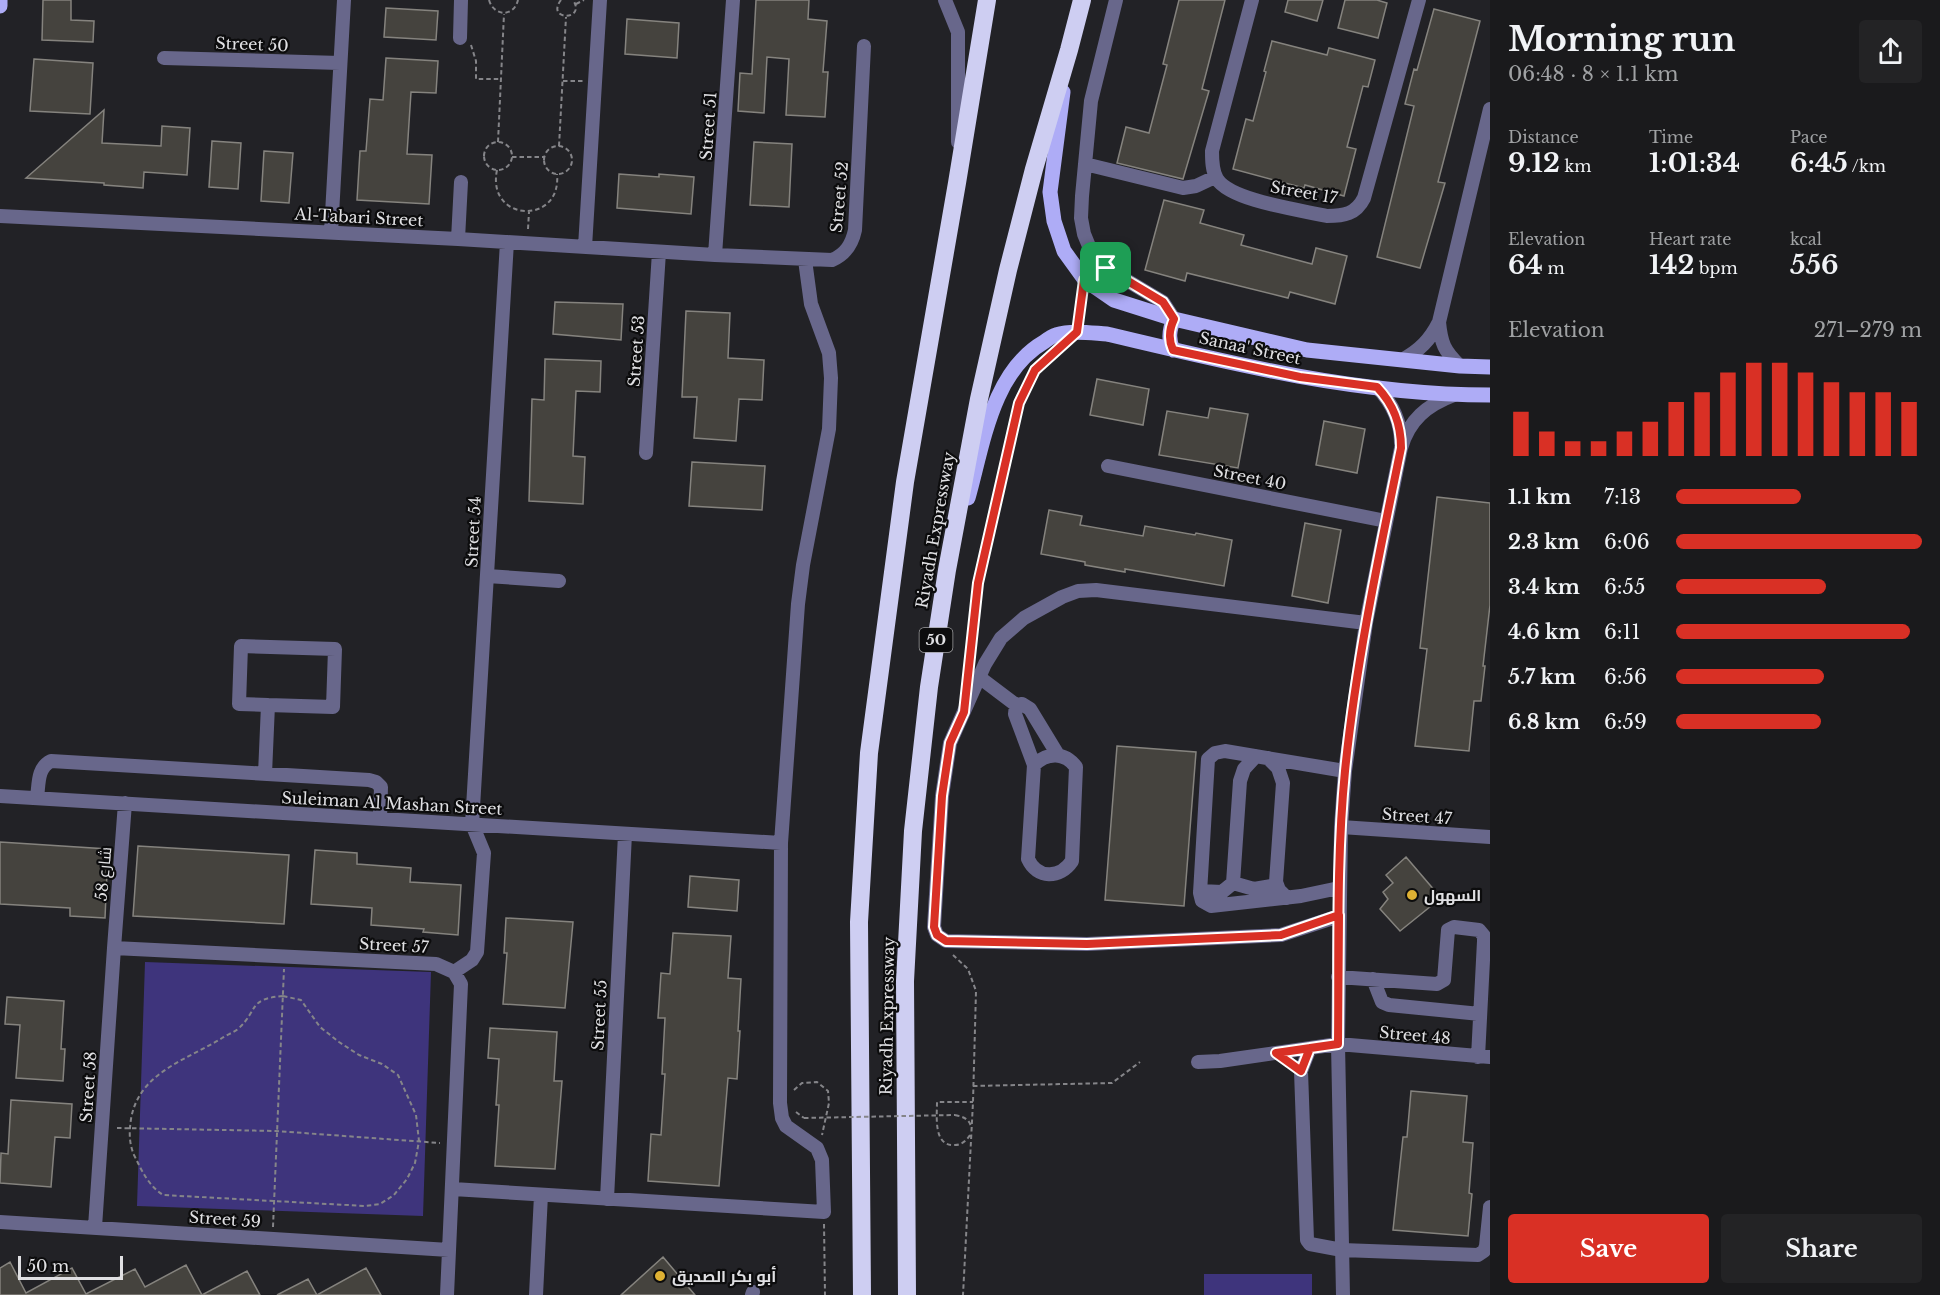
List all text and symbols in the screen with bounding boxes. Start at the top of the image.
text: Morning run [1508,19,1736,60]
button: share [1859,20,1922,83]
street label: Street 50 [215,33,289,55]
text: 06:48 · 8 × 1.1 km [1508,62,1678,86]
street label: Street 51 [696,91,720,161]
text: Distance [1508,127,1579,147]
text: Time [1649,127,1693,147]
text: Pace [1790,127,1827,147]
text: 9.12 [1508,147,1560,179]
text: 1:01:34 [1649,147,1740,179]
text: 6:45 [1790,147,1848,179]
text: km [1560,156,1592,176]
text: /km [1848,156,1886,176]
street label: Street 52 [826,160,852,234]
street label: Street 17 [1269,176,1340,208]
street label: Al-Tabari Street [293,204,424,230]
text: Elevation [1508,229,1585,249]
text: Heart rate [1649,229,1731,249]
text: kcal [1790,229,1822,249]
pin [1080,242,1131,293]
text: 64 [1508,249,1543,281]
text: 142 [1649,249,1695,281]
text: 556 [1790,249,1838,281]
icon: arrive [1089,251,1122,284]
text: m [1543,258,1565,278]
text: bpm [1695,258,1738,278]
street label: Street 53 [624,315,648,387]
text: Elevation [1508,318,1605,342]
text: 271–279 m [1814,318,1922,342]
street label: Sanaa' Street [1197,327,1303,369]
street label: Riyadh Expressway [911,449,959,610]
street label: Street 40 [1212,460,1288,494]
text: 1.1 km [1508,485,1571,509]
text: 7:13 [1604,485,1641,509]
street label: Street 54 [461,496,485,568]
text: 2.3 km [1508,530,1580,554]
text: 6:06 [1604,530,1650,554]
text: 3.4 km [1508,575,1580,599]
text: 6:55 [1604,575,1645,599]
text: 4.6 km [1508,620,1580,644]
text: 6:11 [1604,620,1640,644]
road number: 50 [920,628,952,652]
text: 5.7 km [1508,665,1576,689]
text: 6:56 [1604,665,1647,689]
text: 6.8 km [1508,710,1580,734]
text: 6:59 [1604,710,1647,734]
street label: Suleiman Al Mashan Street [281,787,503,819]
street label: Street 47 [1381,804,1454,828]
street label: شارع 58 [91,846,117,902]
place label: السهول [1424,885,1481,905]
marker: السهول [1405,888,1419,902]
street label: Street 57 [359,933,430,957]
street label: Riyadh Expressway [876,936,898,1096]
street label: Street 55 [587,979,611,1051]
street label: Street 48 [1378,1022,1452,1048]
street label: Street 58 [76,1051,100,1123]
street label: Street 59 [188,1207,262,1231]
button: Save [1508,1214,1709,1283]
button: Share [1721,1214,1922,1283]
scale bar [18,1253,123,1280]
text: 50 m [27,1256,69,1276]
place label: أبو بكر الصديق [672,1266,776,1286]
marker: أبو بكر الصديق [653,1269,667,1283]

